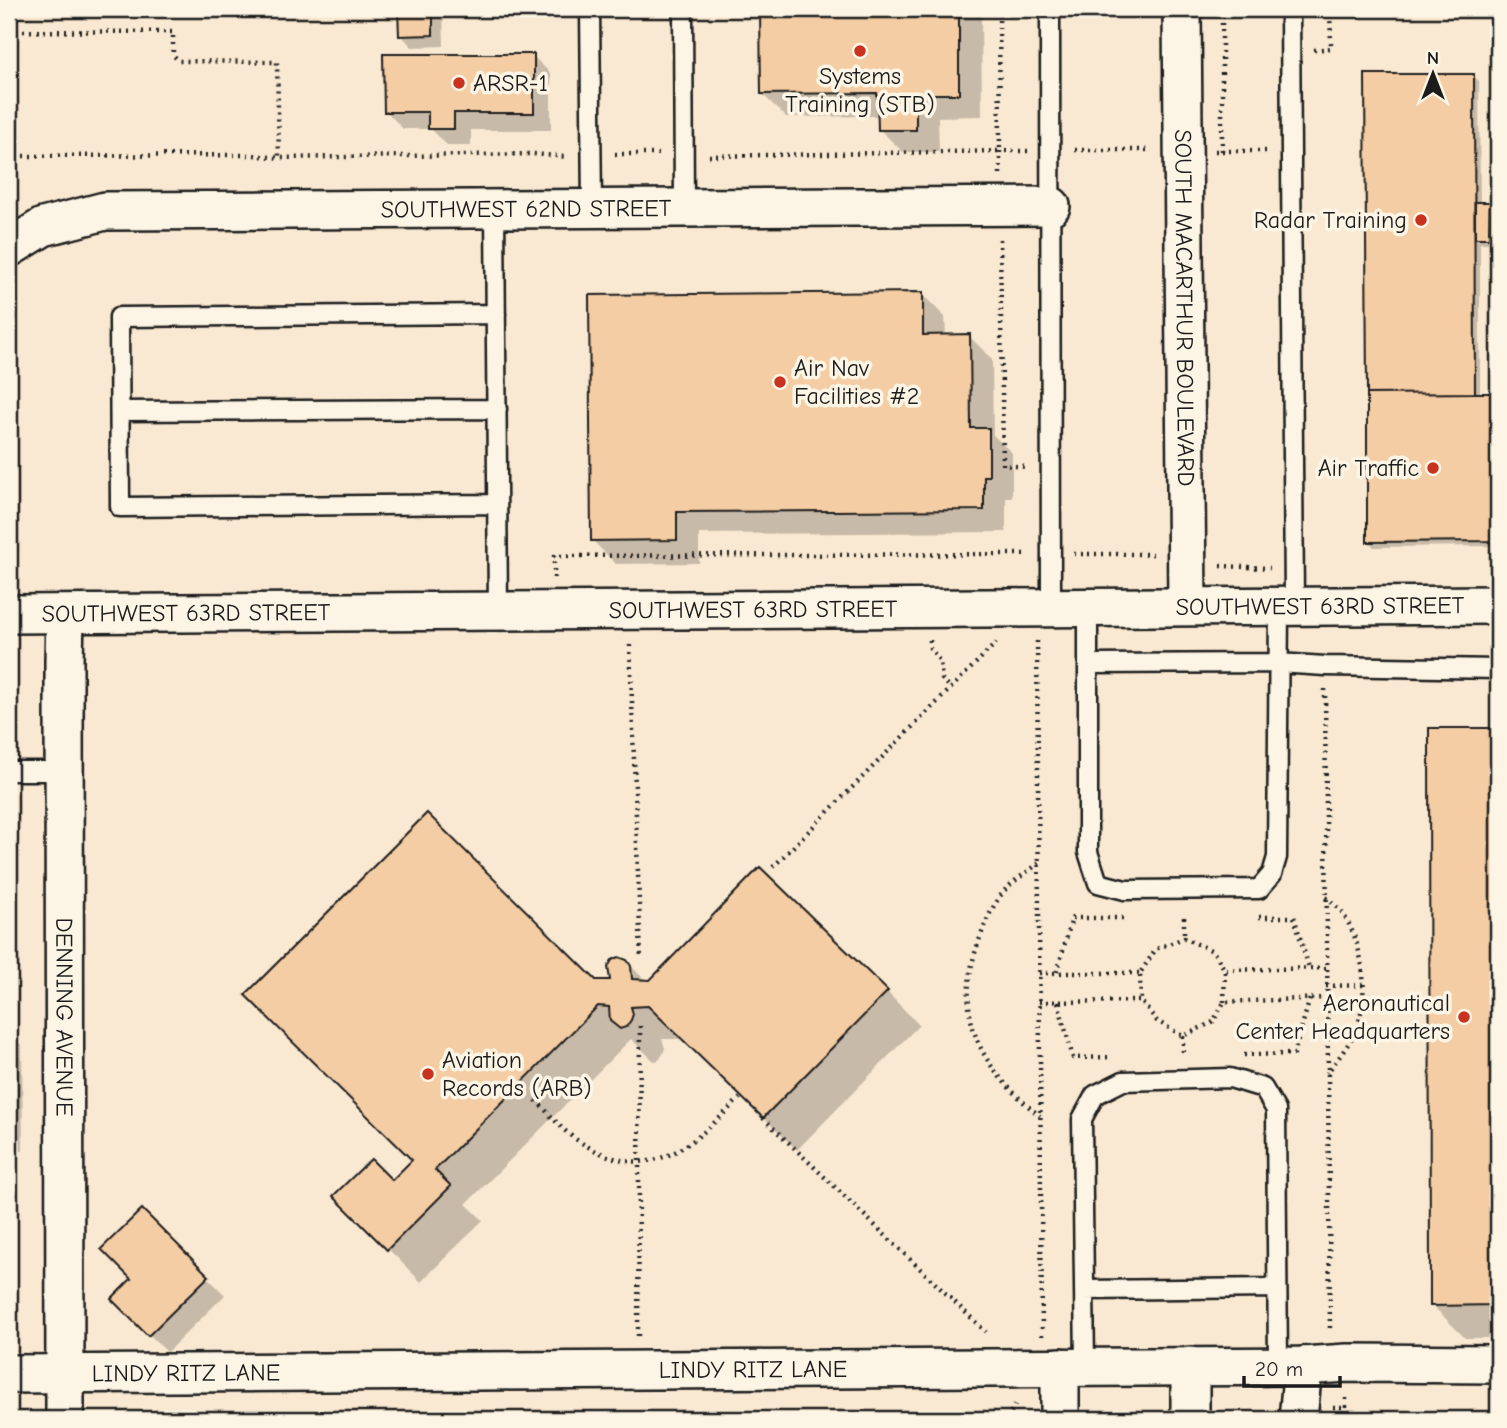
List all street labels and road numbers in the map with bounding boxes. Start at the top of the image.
street label: SOUTH MACARTHUR BOULEVARD [1169,129,1200,487]
street label: SOUTHWEST 62ND STREET [381,194,672,224]
street label: SOUTHWEST 63RD STREET [1176,591,1465,621]
street label: SOUTHWEST 63RD STREET [609,595,898,624]
street label: SOUTHWEST 63RD STREET [42,598,331,628]
street label: DENNING AVENUE [50,918,79,1116]
street label: LINDY RITZ LANE [659,1355,847,1384]
street label: LINDY RITZ LANE [92,1358,280,1387]

